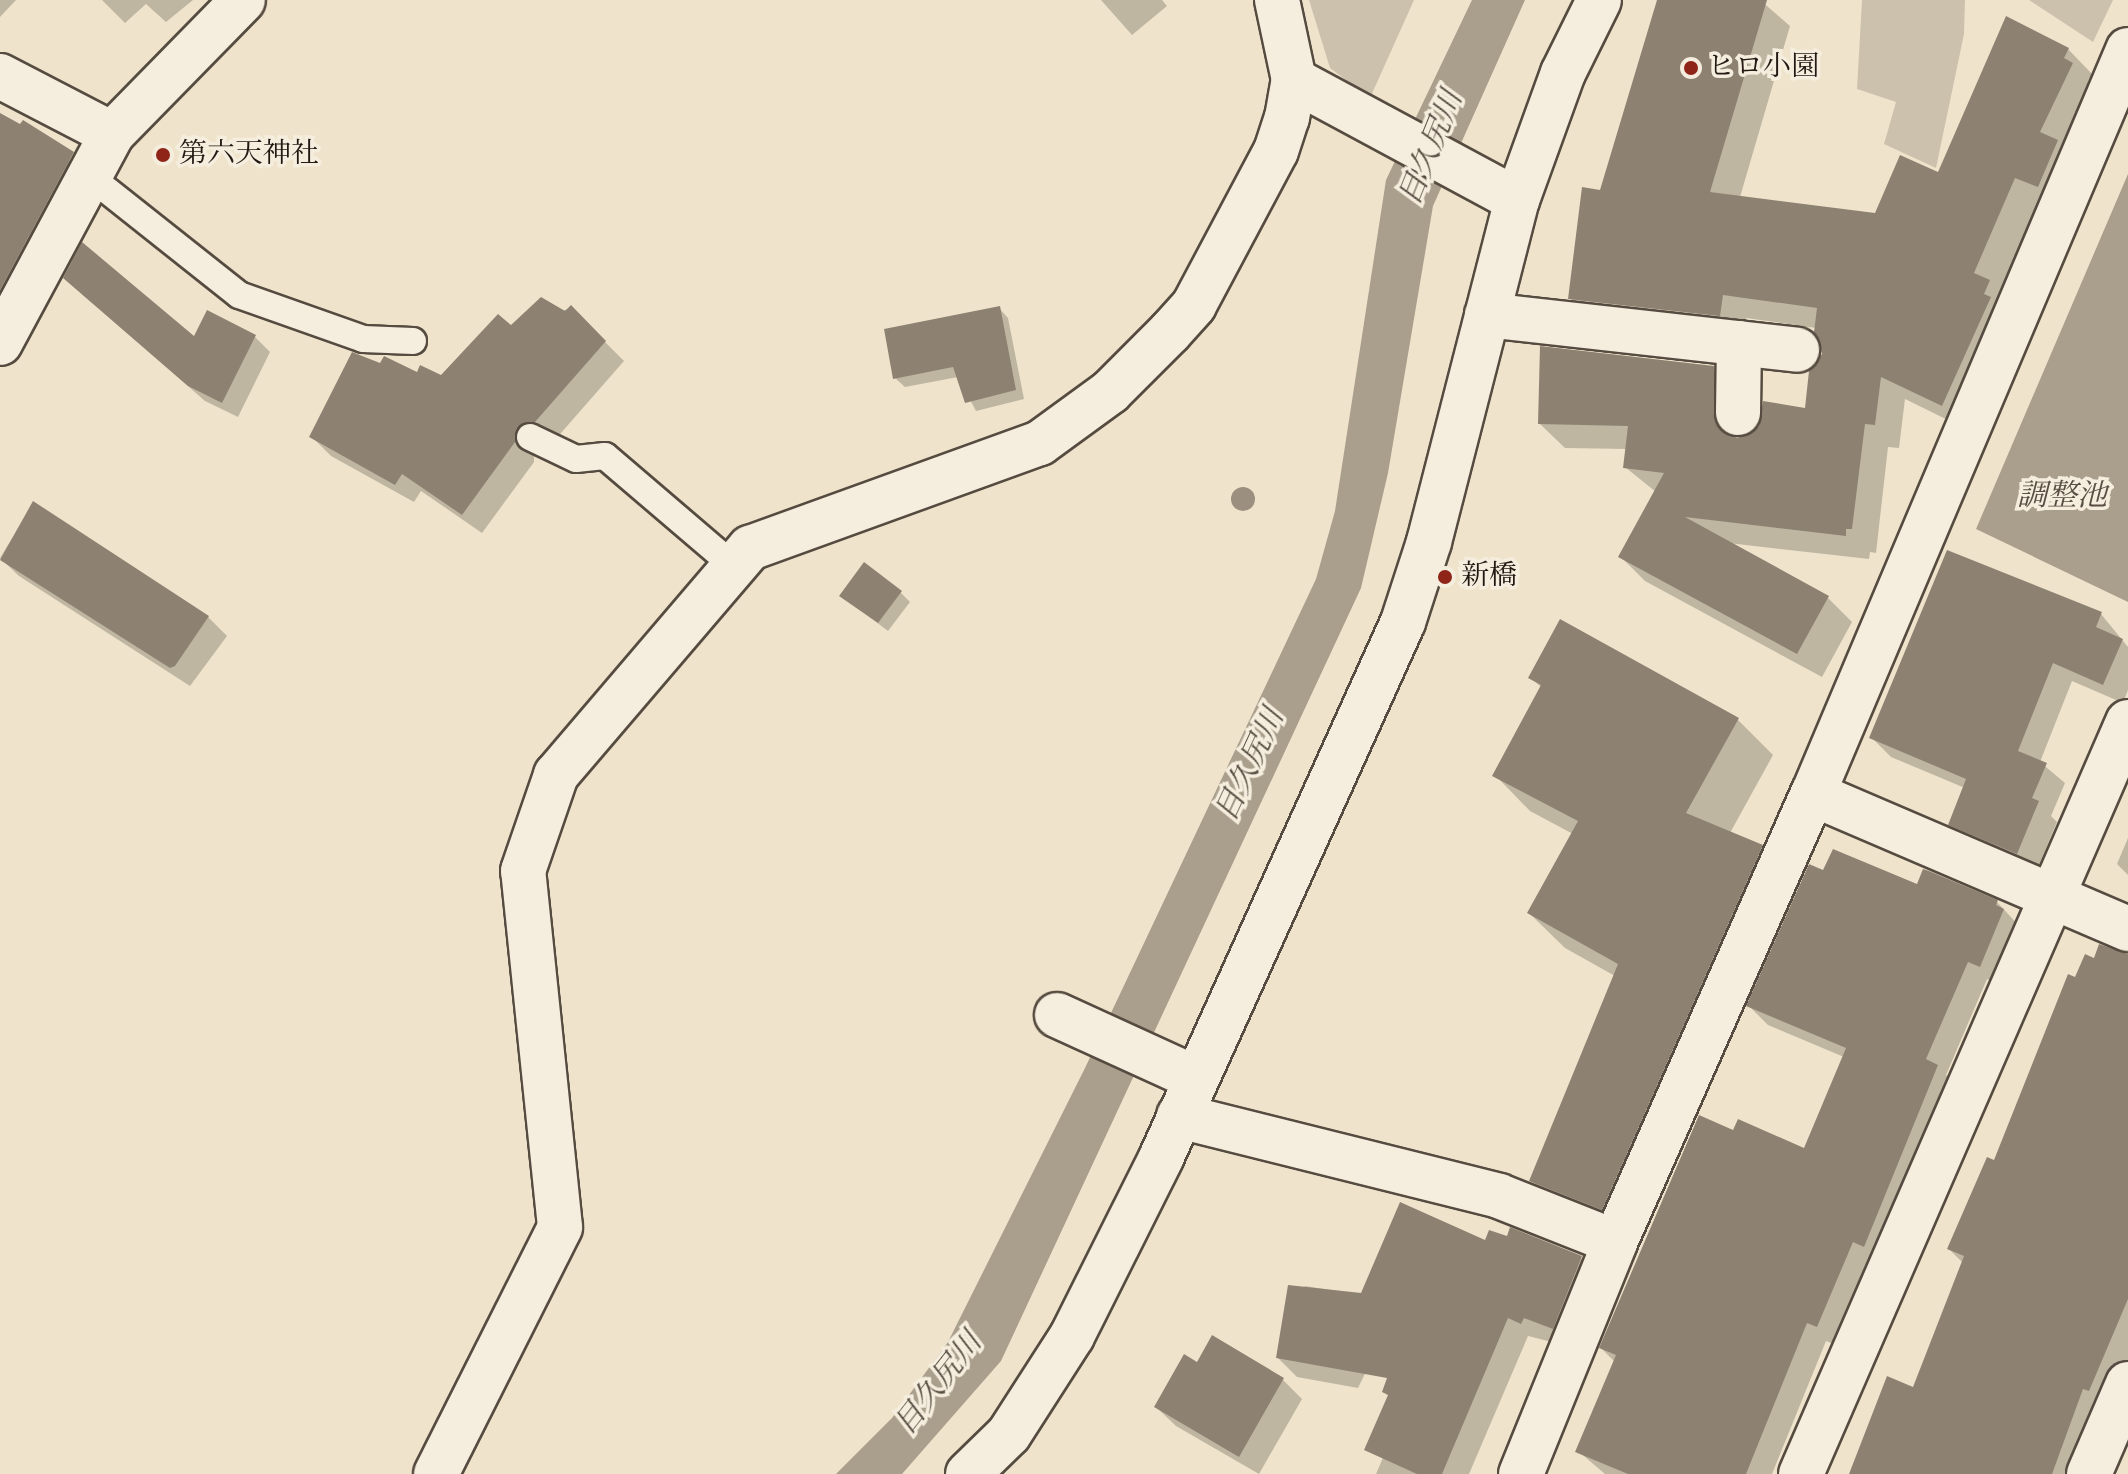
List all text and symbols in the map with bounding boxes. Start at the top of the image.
place label: ヒロ小園 [1707,51,1819,85]
marker: ヒロ小園 [1682,59,1700,77]
water label: 目久尻川 [1394,87,1472,211]
place label: 第六天神社 [179,138,319,172]
marker: 第六天神社 [154,146,172,164]
water label: 調整池 [2017,480,2107,516]
place label: 新橋 [1461,560,1517,594]
marker: 新橋 [1436,568,1454,586]
water label: 目久尻川 [1210,704,1294,828]
water label: 目久尻川 [889,1327,991,1443]

